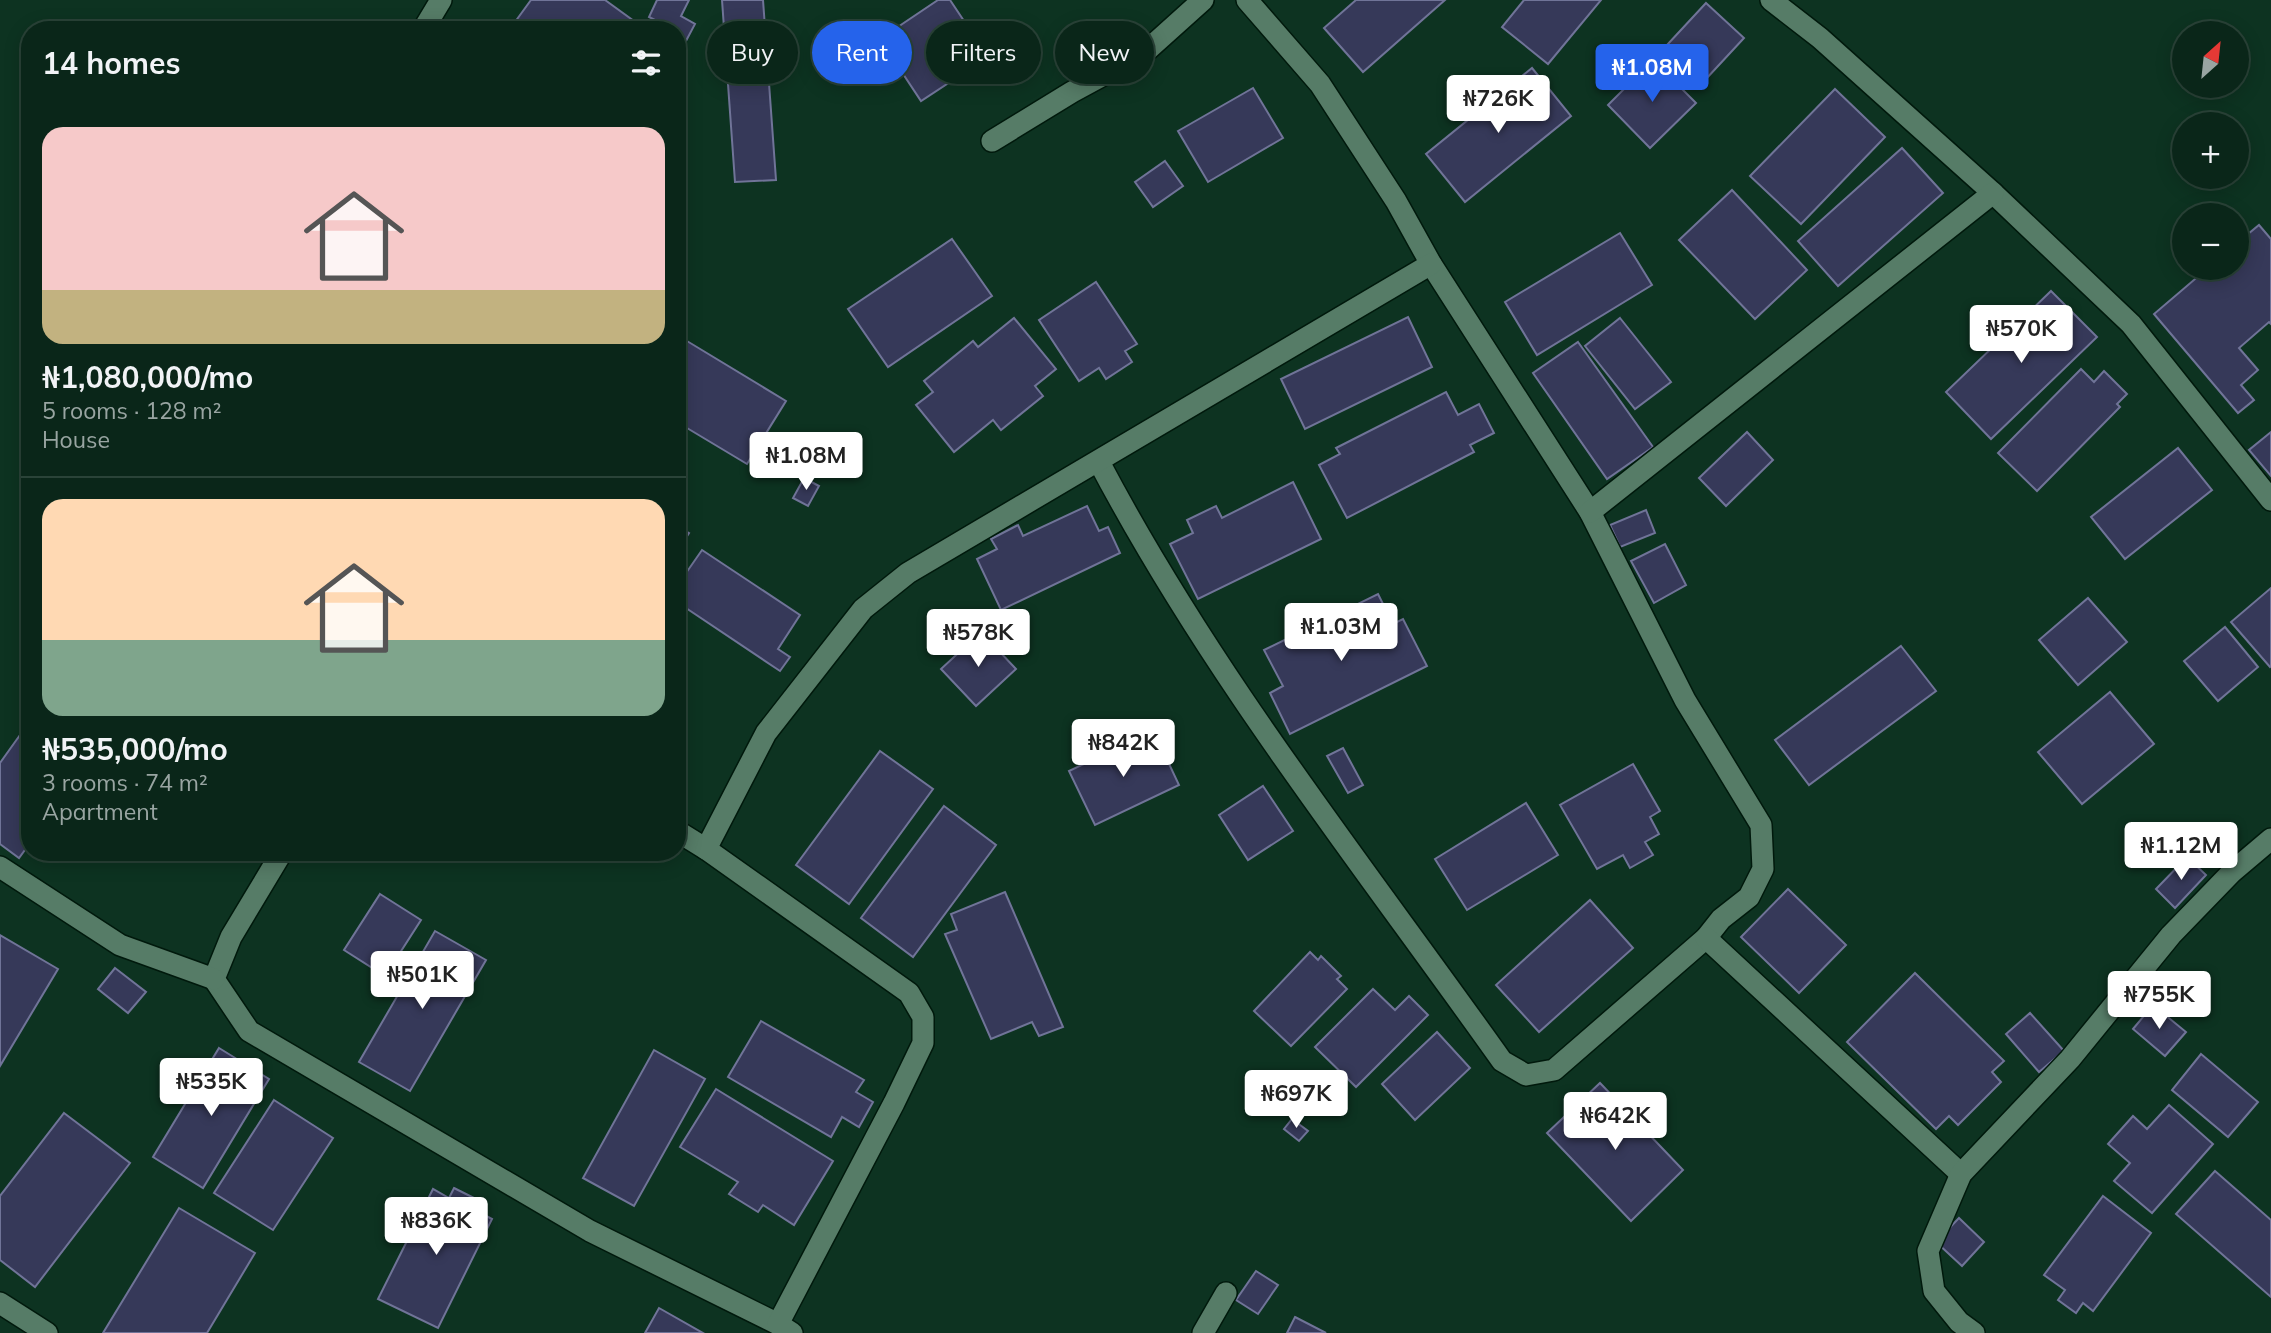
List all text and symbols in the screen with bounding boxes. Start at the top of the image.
chip: Buy [707,21,798,84]
chip: Rent [812,21,912,84]
chip: Filters [926,21,1041,84]
chip: New [1055,21,1154,84]
north arrow [2172,21,2249,98]
map controls [2172,21,2249,280]
text: 14 homes [42,44,181,82]
icon: filters [627,44,665,82]
pin: ₦1.08M [1595,44,1709,104]
text: ₦1.08M [1612,52,1692,81]
pin: ₦726K [1449,76,1547,135]
text: ₦726K [1463,83,1533,112]
button: + [2172,112,2249,189]
icon: home [291,173,417,299]
button: − [2172,203,2249,280]
pin: ₦570K [1972,306,2070,365]
text: ₦570K [1986,313,2056,342]
text: ₦1,080,000/mo [42,358,253,396]
text: 5 rooms · 128 m² [42,396,222,425]
text: House [42,425,110,454]
pin: ₦1.08M [749,433,863,492]
text: ₦1.08M [766,440,846,469]
icon: home [291,545,417,671]
pin: ₦1.03M [1284,604,1398,663]
pin: ₦578K [929,610,1027,669]
text: ₦1.03M [1301,611,1381,640]
text: ₦578K [943,617,1013,646]
pin: ₦842K [1074,720,1172,779]
text: ₦842K [1088,727,1158,756]
text: ₦535,000/mo [42,730,228,768]
text: 3 rooms · 74 m² [42,768,208,797]
text: Apartment [42,797,158,826]
pin: ₦1.12M [2124,822,2238,882]
text: ₦1.12M [2141,830,2221,859]
pin: ₦501K [373,951,471,1011]
text: ₦501K [387,959,457,988]
pin: ₦755K [2110,972,2208,1031]
text: ₦755K [2124,979,2194,1008]
pin: ₦535K [162,1058,260,1118]
text: ₦535K [176,1066,246,1095]
pin: ₦697K [1247,1070,1345,1130]
text: ₦697K [1261,1078,1331,1107]
pin: ₦642K [1566,1092,1664,1152]
text: ₦642K [1580,1100,1650,1129]
pin: ₦836K [387,1198,485,1257]
text: ₦836K [401,1205,471,1234]

